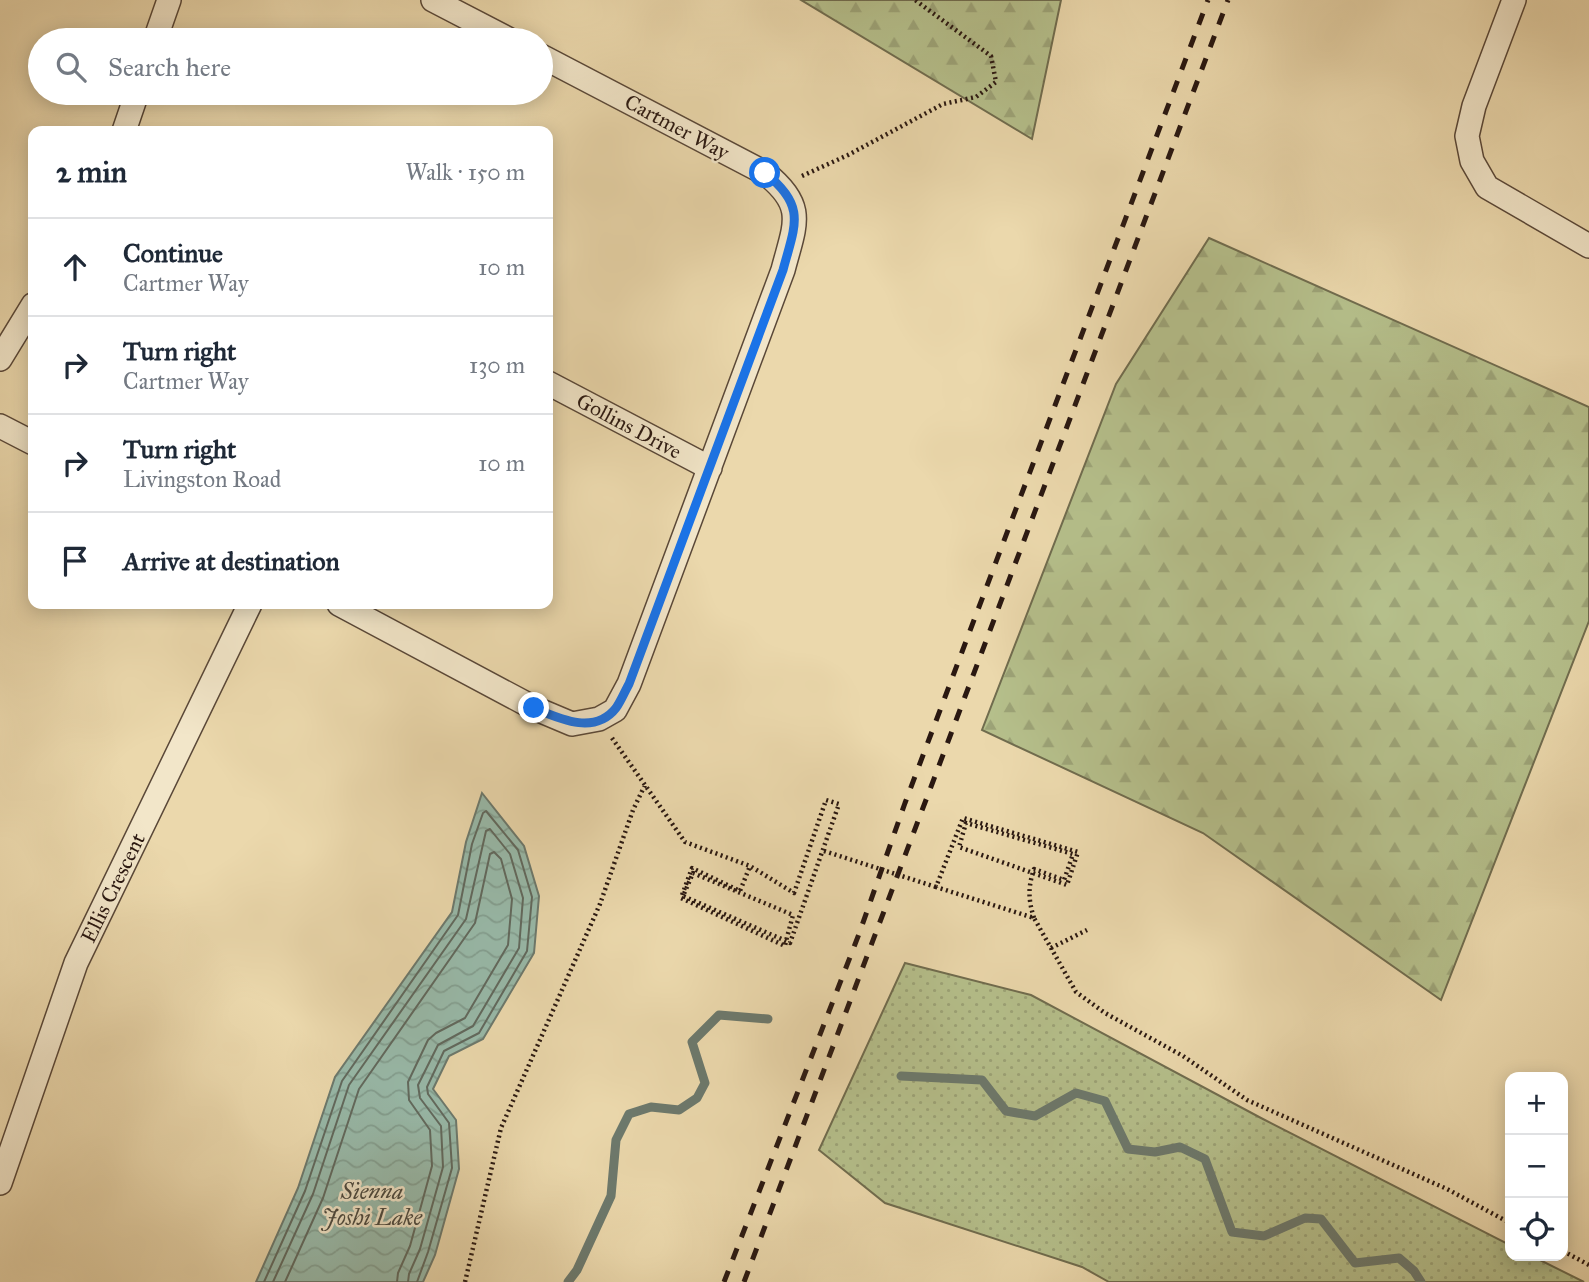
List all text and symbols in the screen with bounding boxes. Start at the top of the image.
search box [28,28,553,105]
icon: search [52,48,90,86]
text: Search here [108,51,231,83]
street label: Cartmer Way [620,89,735,166]
text: 2 min [56,154,127,190]
route start [749,157,780,188]
text: Walk · 150 m [405,158,525,186]
text: Continue [123,237,223,269]
icon: ahead [56,248,94,286]
text: 10 m [478,253,525,281]
text: Cartmer Way [123,269,249,297]
text: Turn right [123,335,236,367]
icon: right [56,346,94,384]
text: 130 m [469,351,525,379]
text: Cartmer Way [123,367,249,395]
street label: Gollins Drive [572,387,686,465]
text: Turn right [123,433,236,465]
icon: right [56,444,94,482]
text: 10 m [478,449,525,477]
text: Livingston Road [123,465,281,493]
icon: arrive [56,542,94,580]
text: Arrive at destination [123,545,340,577]
route end [518,692,549,723]
street label: Ellis Crescent [75,828,151,947]
map controls [1505,1072,1568,1261]
button: + [1505,1072,1568,1135]
button: − [1505,1135,1568,1198]
water label: Sienna Joshi Lake [320,1177,422,1231]
button: locate [1505,1198,1568,1261]

